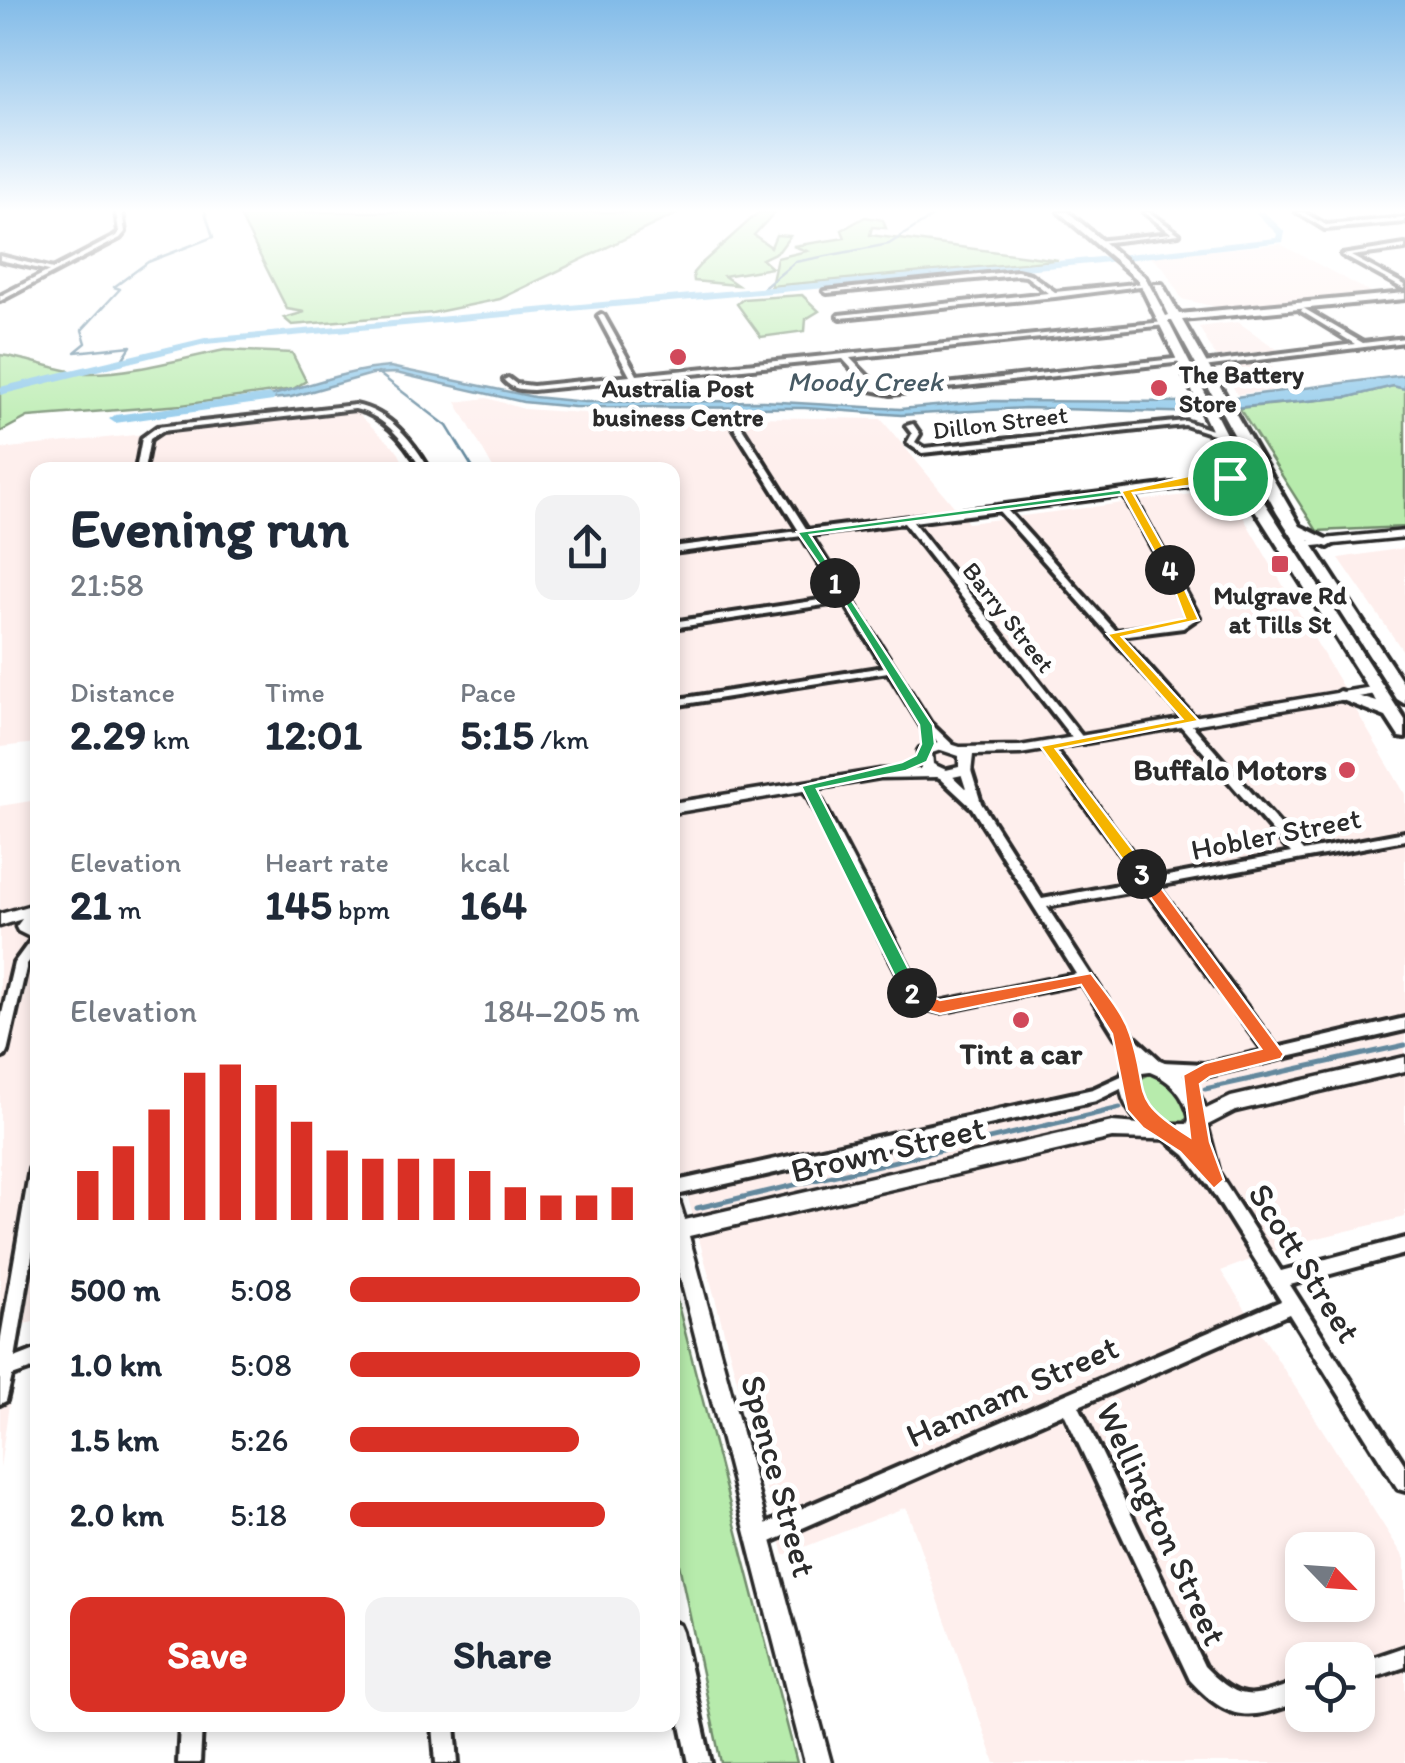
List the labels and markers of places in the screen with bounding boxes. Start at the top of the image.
marker: Australia Post business Centre [667,346,689,368]
place label: The Battery Store [1178,359,1304,418]
place label: Australia Post business Centre [592,373,764,432]
marker: The Battery Store [1148,377,1170,399]
pin [1188,436,1273,521]
pin: 4 [1145,545,1195,595]
marker: Mulgrave Rd at Tills St [1269,553,1291,575]
pin: 1 [810,558,860,608]
place label: Mulgrave Rd at Tills St [1213,580,1347,639]
place label: Buffalo Motors [1133,751,1327,788]
marker: Buffalo Motors [1336,759,1358,781]
pin: 3 [1117,849,1167,899]
pin: 2 [887,968,937,1018]
marker: Tint a car [1010,1009,1032,1031]
place label: Tint a car [959,1035,1083,1072]

